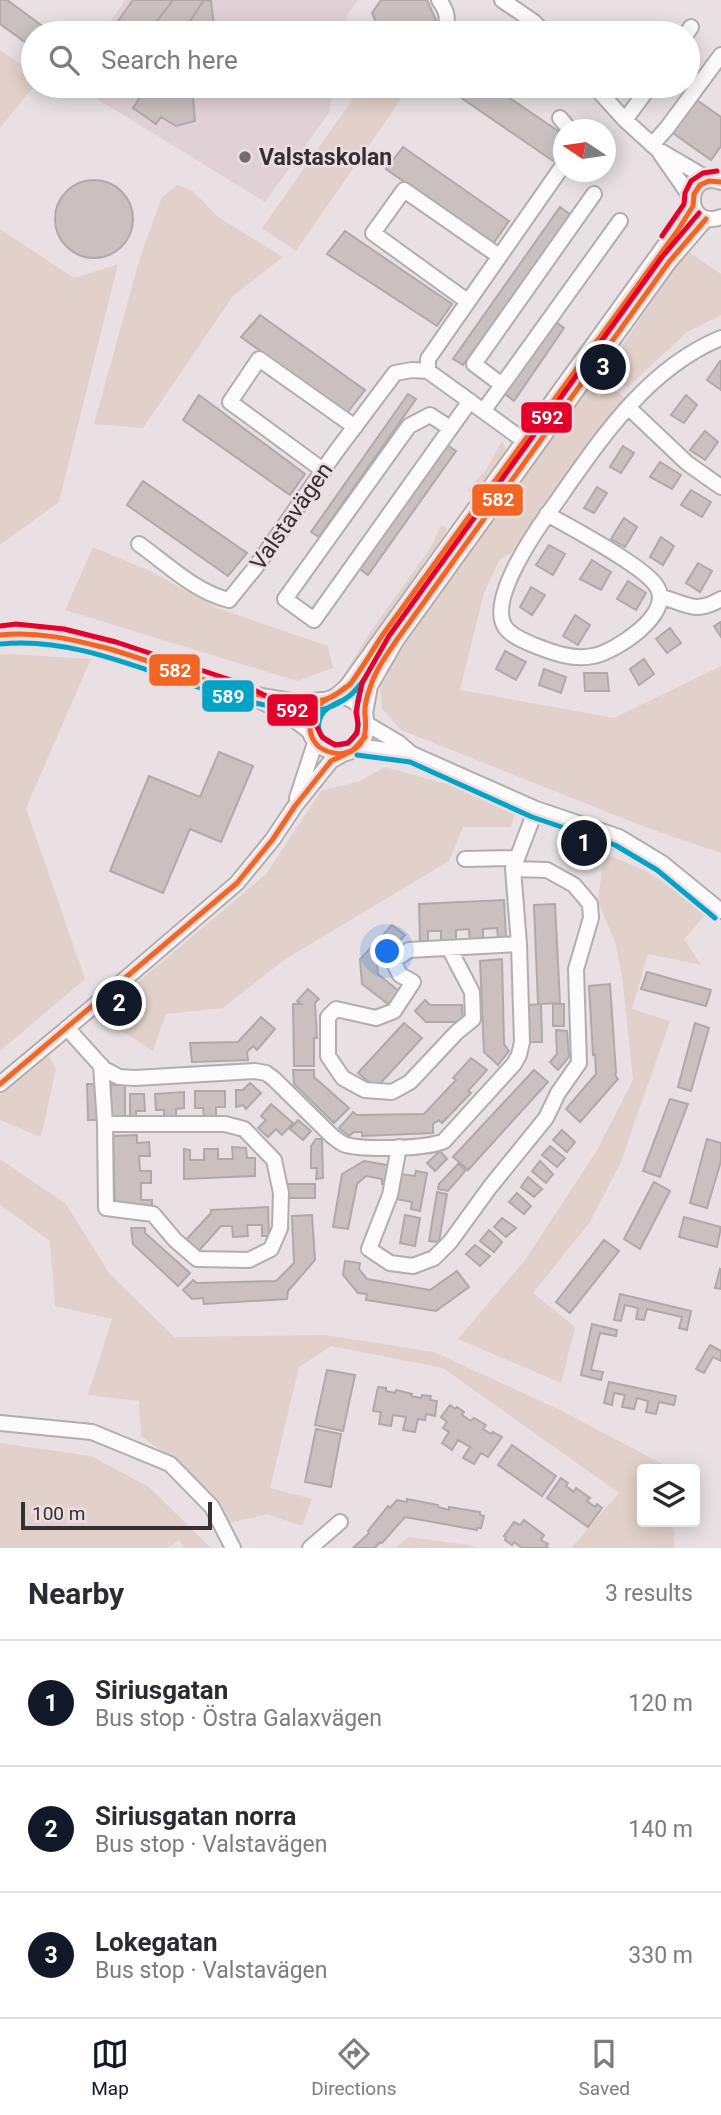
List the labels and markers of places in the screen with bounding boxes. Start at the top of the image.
place label: Valstaskolan [259,144,392,171]
marker: Valstaskolan [237,149,253,165]
pin: 3 [580,341,626,393]
pin: 1 [561,817,607,869]
pin: 2 [96,977,142,1029]

